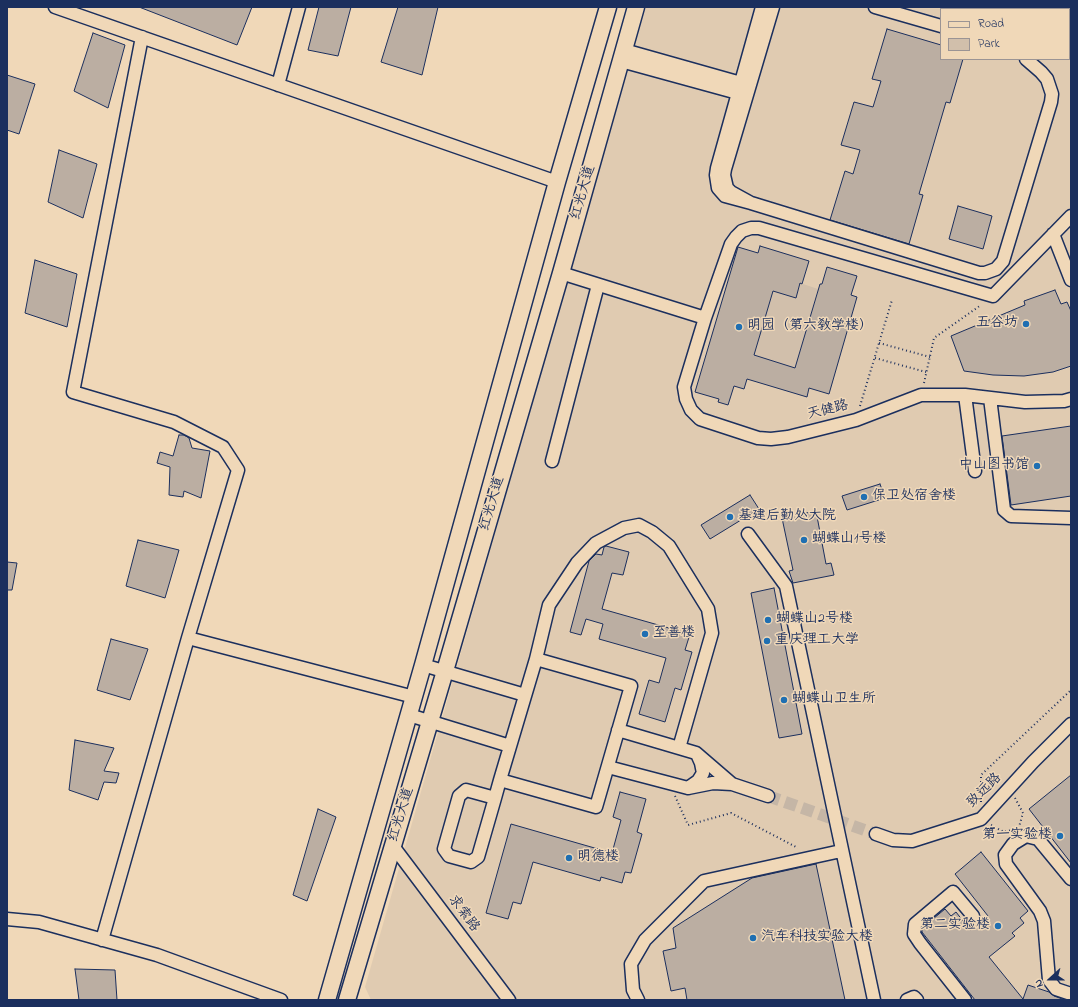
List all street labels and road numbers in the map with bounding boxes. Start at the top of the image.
street label: 红光大道 [568,164,600,222]
street label: 天健路 [806,398,850,424]
street label: 红光大道 [477,475,509,533]
street label: 致远路 [964,770,1006,812]
street label: 红光大道 [386,786,418,844]
street label: 求索路 [444,892,482,936]

